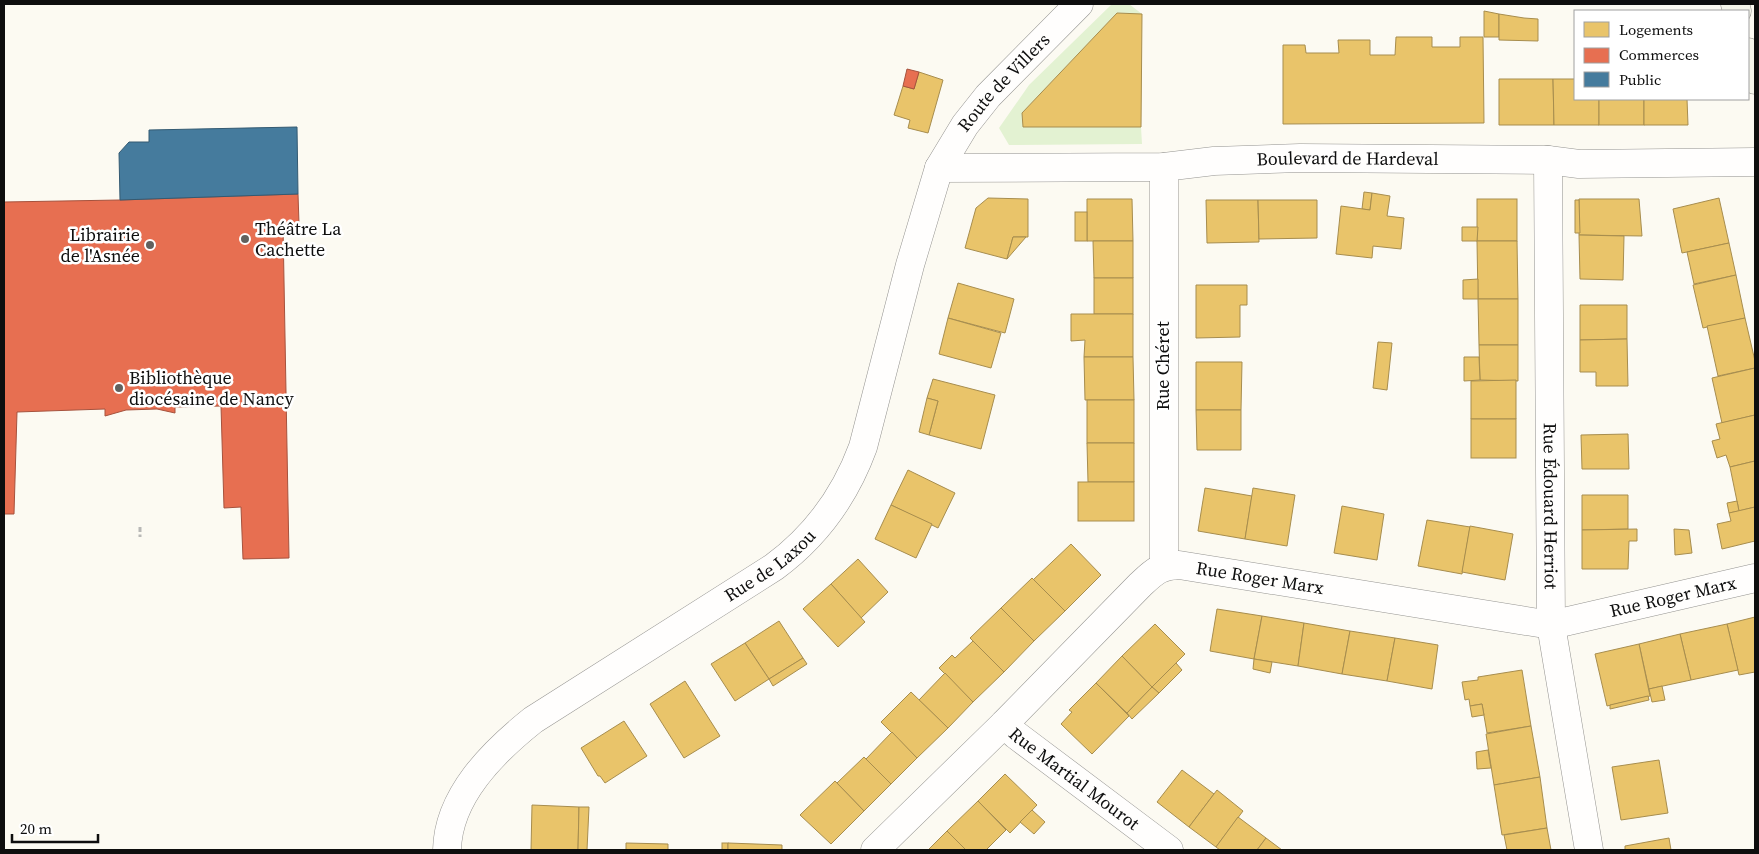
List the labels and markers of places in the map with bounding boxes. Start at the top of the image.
place label: Théâtre La Cachette [255,216,342,262]
place label: Librairie de l'Asnée [61,222,140,268]
marker: Théâtre La Cachette [239,233,251,245]
marker: Librairie de l'Asnée [144,239,156,251]
place label: Bibliothèque diocésaine de Nancy [129,365,294,411]
marker: Bibliothèque diocésaine de Nancy [113,382,125,394]

